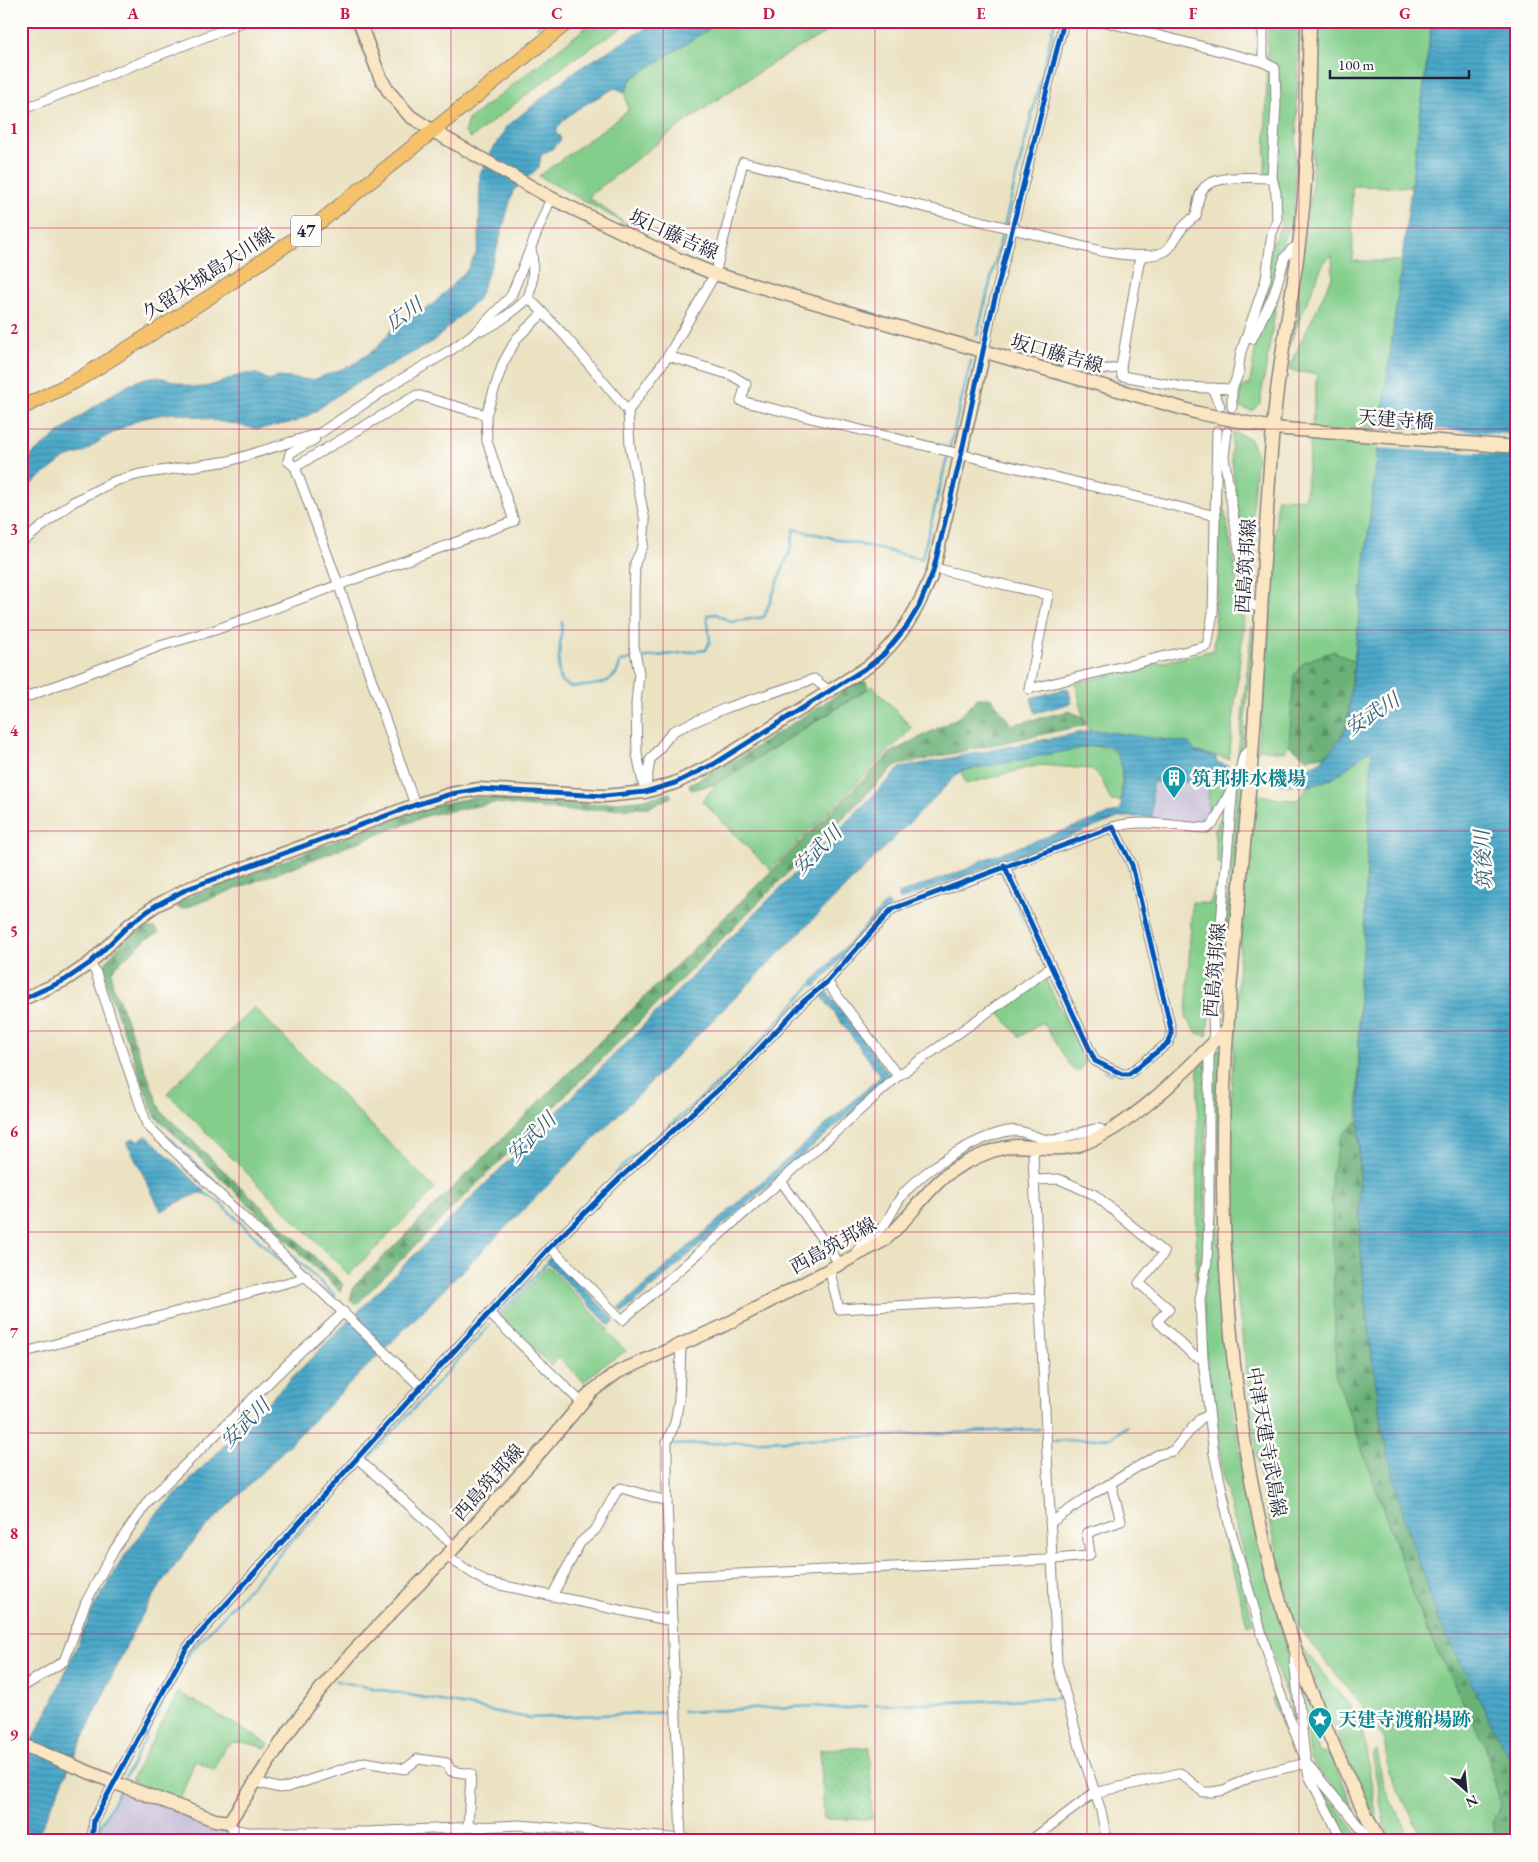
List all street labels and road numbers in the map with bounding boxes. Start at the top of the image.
street label: 坂口藤吉線 [625,204,722,265]
road number: 47 [291,216,321,247]
street label: 久留米城島大川線 [138,222,279,325]
street label: 坂口藤吉線 [1008,328,1106,379]
street label: 天建寺橋 [1357,404,1435,435]
street label: 西島筑邦線 [1230,518,1261,614]
street label: 西島筑邦線 [1198,922,1231,1018]
street label: 西島筑邦線 [786,1211,881,1279]
street label: 中津天建寺武島線 [1241,1365,1292,1519]
street label: 西島筑邦線 [447,1439,529,1526]

